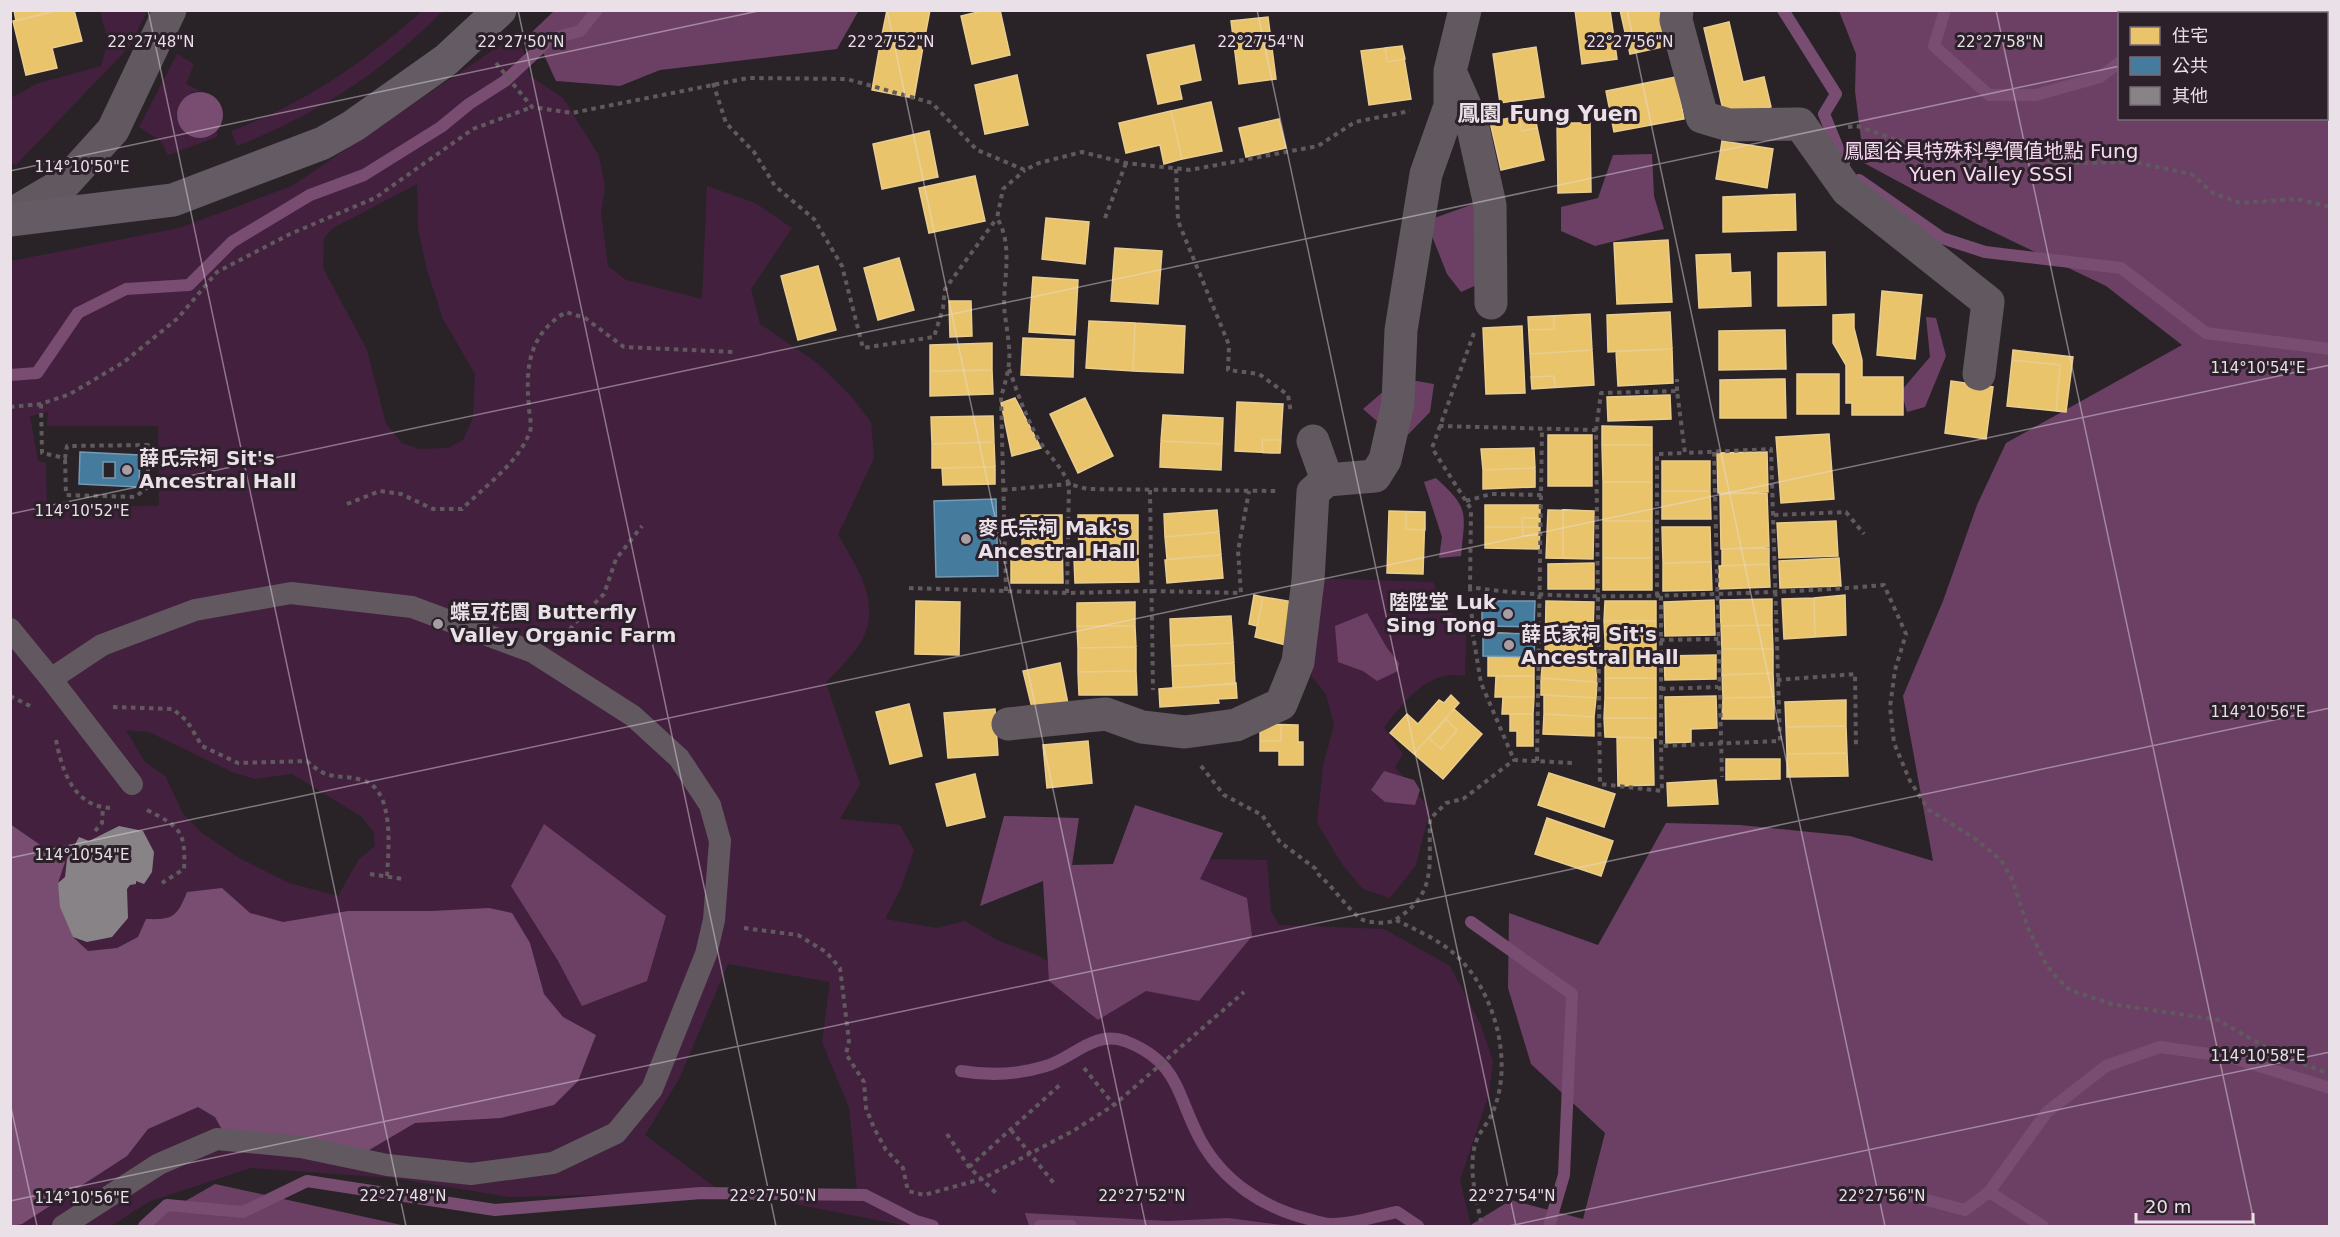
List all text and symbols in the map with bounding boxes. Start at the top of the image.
legend [2118,12,2328,120]
text: 住宅 [2172,25,2208,46]
text: 22°27'48"N [107,33,195,51]
text: 22°27'50"N [477,33,565,51]
text: 22°27'52"N [847,33,935,51]
text: 22°27'54"N [1217,33,1305,51]
text: 22°27'56"N [1586,33,1674,51]
text: 22°27'58"N [1956,33,2044,51]
text: 公共 [2172,55,2208,76]
text: 其他 [2172,85,2208,106]
district label: 鳳園 Fung Yuen [1458,101,1638,126]
park label: 鳳園谷具特殊科學價值地點 Fung Yuen Valley SSSI [1844,139,2138,186]
text: 114°10'50"E [35,158,129,176]
text: 114°10'54"E [2211,359,2305,377]
place label: 薛氏宗祠 Sit's Ancestral Hall [139,446,297,493]
marker: 薛氏宗祠 Sit's Ancestral Hall [120,463,134,477]
text: 114°10'52"E [35,502,129,520]
place label: 麥氏宗祠 Mak's Ancestral Hall [978,516,1136,563]
marker: 麥氏宗祠 Mak's Ancestral Hall [959,532,973,546]
place label: 陸陞堂 Luk Sing Tong [1386,590,1497,637]
place label: 蝶豆花園 Butterfly Valley Organic Farm [450,600,676,647]
marker: 陸陞堂 Luk Sing Tong [1501,607,1515,621]
marker: 蝶豆花園 Butterfly Valley Organic Farm [431,617,445,631]
place label: 薛氏家祠 Sit's Ancestral Hall [1521,622,1679,669]
marker: 薛氏家祠 Sit's Ancestral Hall [1502,638,1516,652]
text: 114°10'56"E [2211,703,2305,721]
text: 114°10'54"E [35,846,129,864]
text: 114°10'58"E [2211,1047,2305,1065]
scale bar [2136,1186,2253,1224]
text: 22°27'48"N [359,1187,447,1205]
text: 22°27'50"N [729,1187,817,1205]
text: 22°27'52"N [1098,1187,1186,1205]
text: 22°27'54"N [1468,1187,1556,1205]
text: 22°27'56"N [1838,1187,1926,1205]
text: 114°10'56"E [35,1189,129,1207]
text: 20 m [2145,1196,2191,1217]

